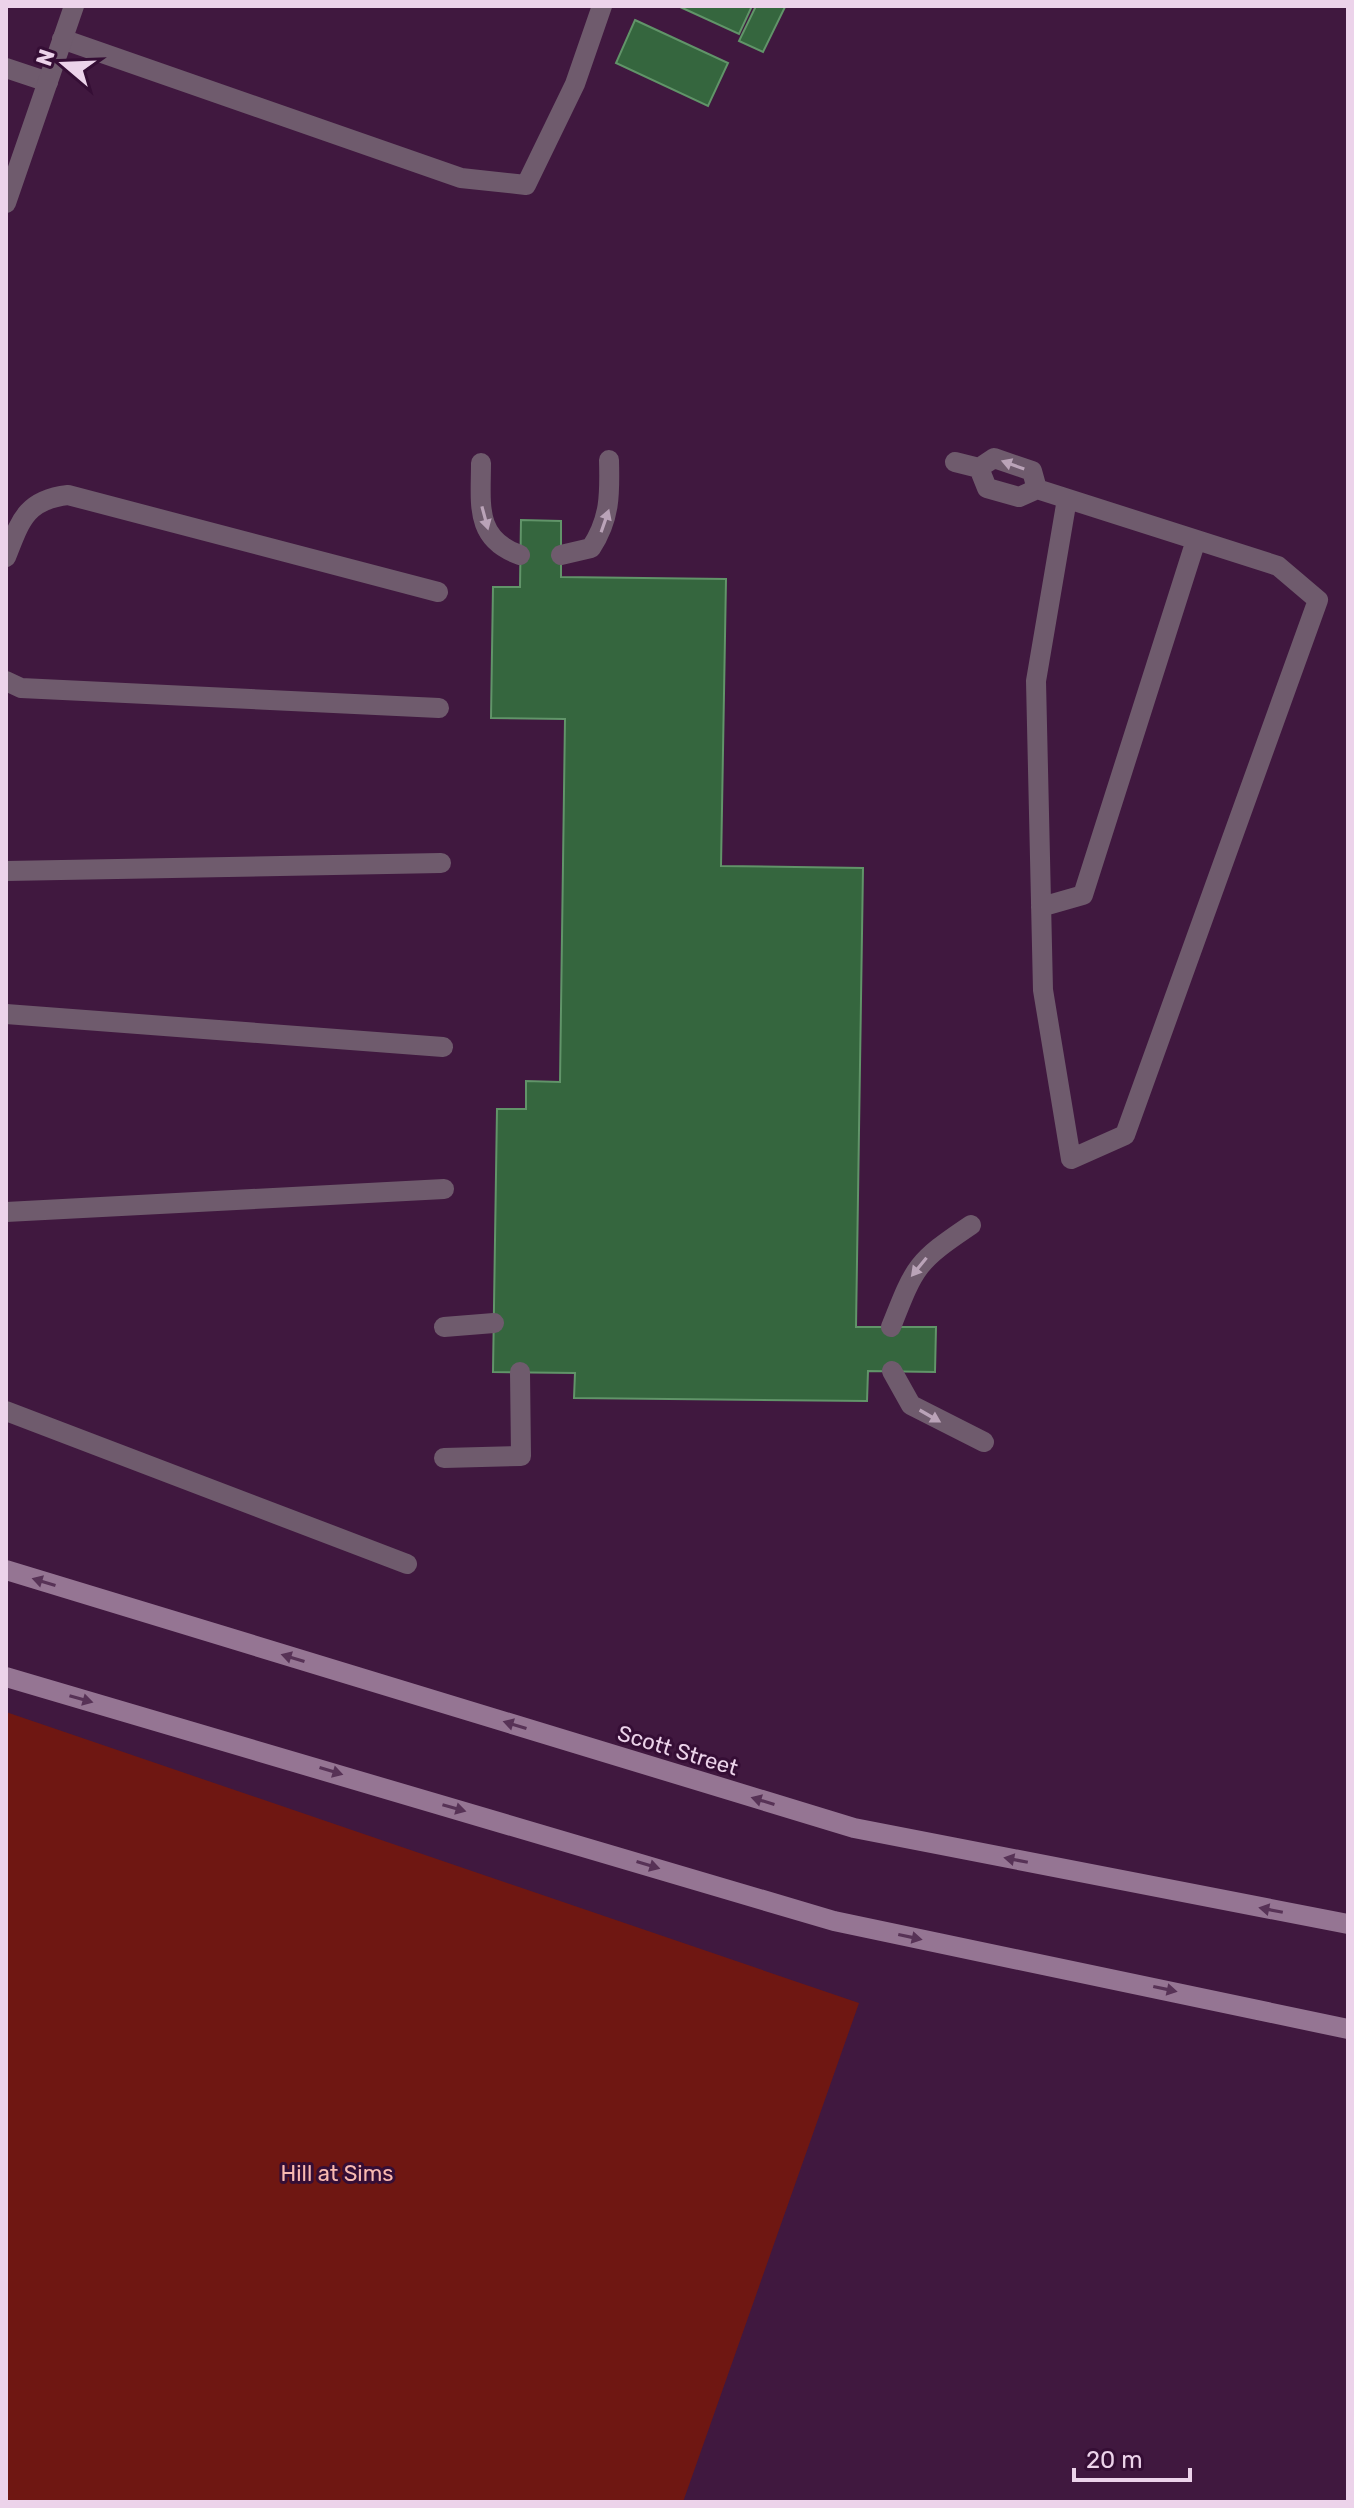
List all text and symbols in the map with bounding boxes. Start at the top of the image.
north arrow [24,24,104,104]
text: N [30,46,61,70]
one-way arrow [1001,458,1025,470]
one-way arrow [479,506,492,530]
one-way arrow [599,509,611,533]
one-way arrow [911,1256,928,1276]
one-way arrow [919,1409,941,1423]
one-way arrow [32,1575,56,1588]
one-way arrow [280,1651,304,1664]
one-way arrow [69,1693,93,1706]
one-way arrow [502,1718,526,1731]
street label: Scott Street [614,1719,742,1782]
one-way arrow [319,1765,343,1778]
one-way arrow [751,1794,775,1807]
one-way arrow [443,1802,467,1815]
one-way arrow [1003,1853,1028,1866]
one-way arrow [636,1859,660,1872]
one-way arrow [1259,1903,1284,1915]
one-way arrow [898,1931,923,1943]
one-way arrow [1152,1983,1177,1996]
park label: Hill at Sims [281,2160,393,2187]
scale bar [1074,2432,1190,2482]
text: 20 m [1086,2446,1143,2474]

